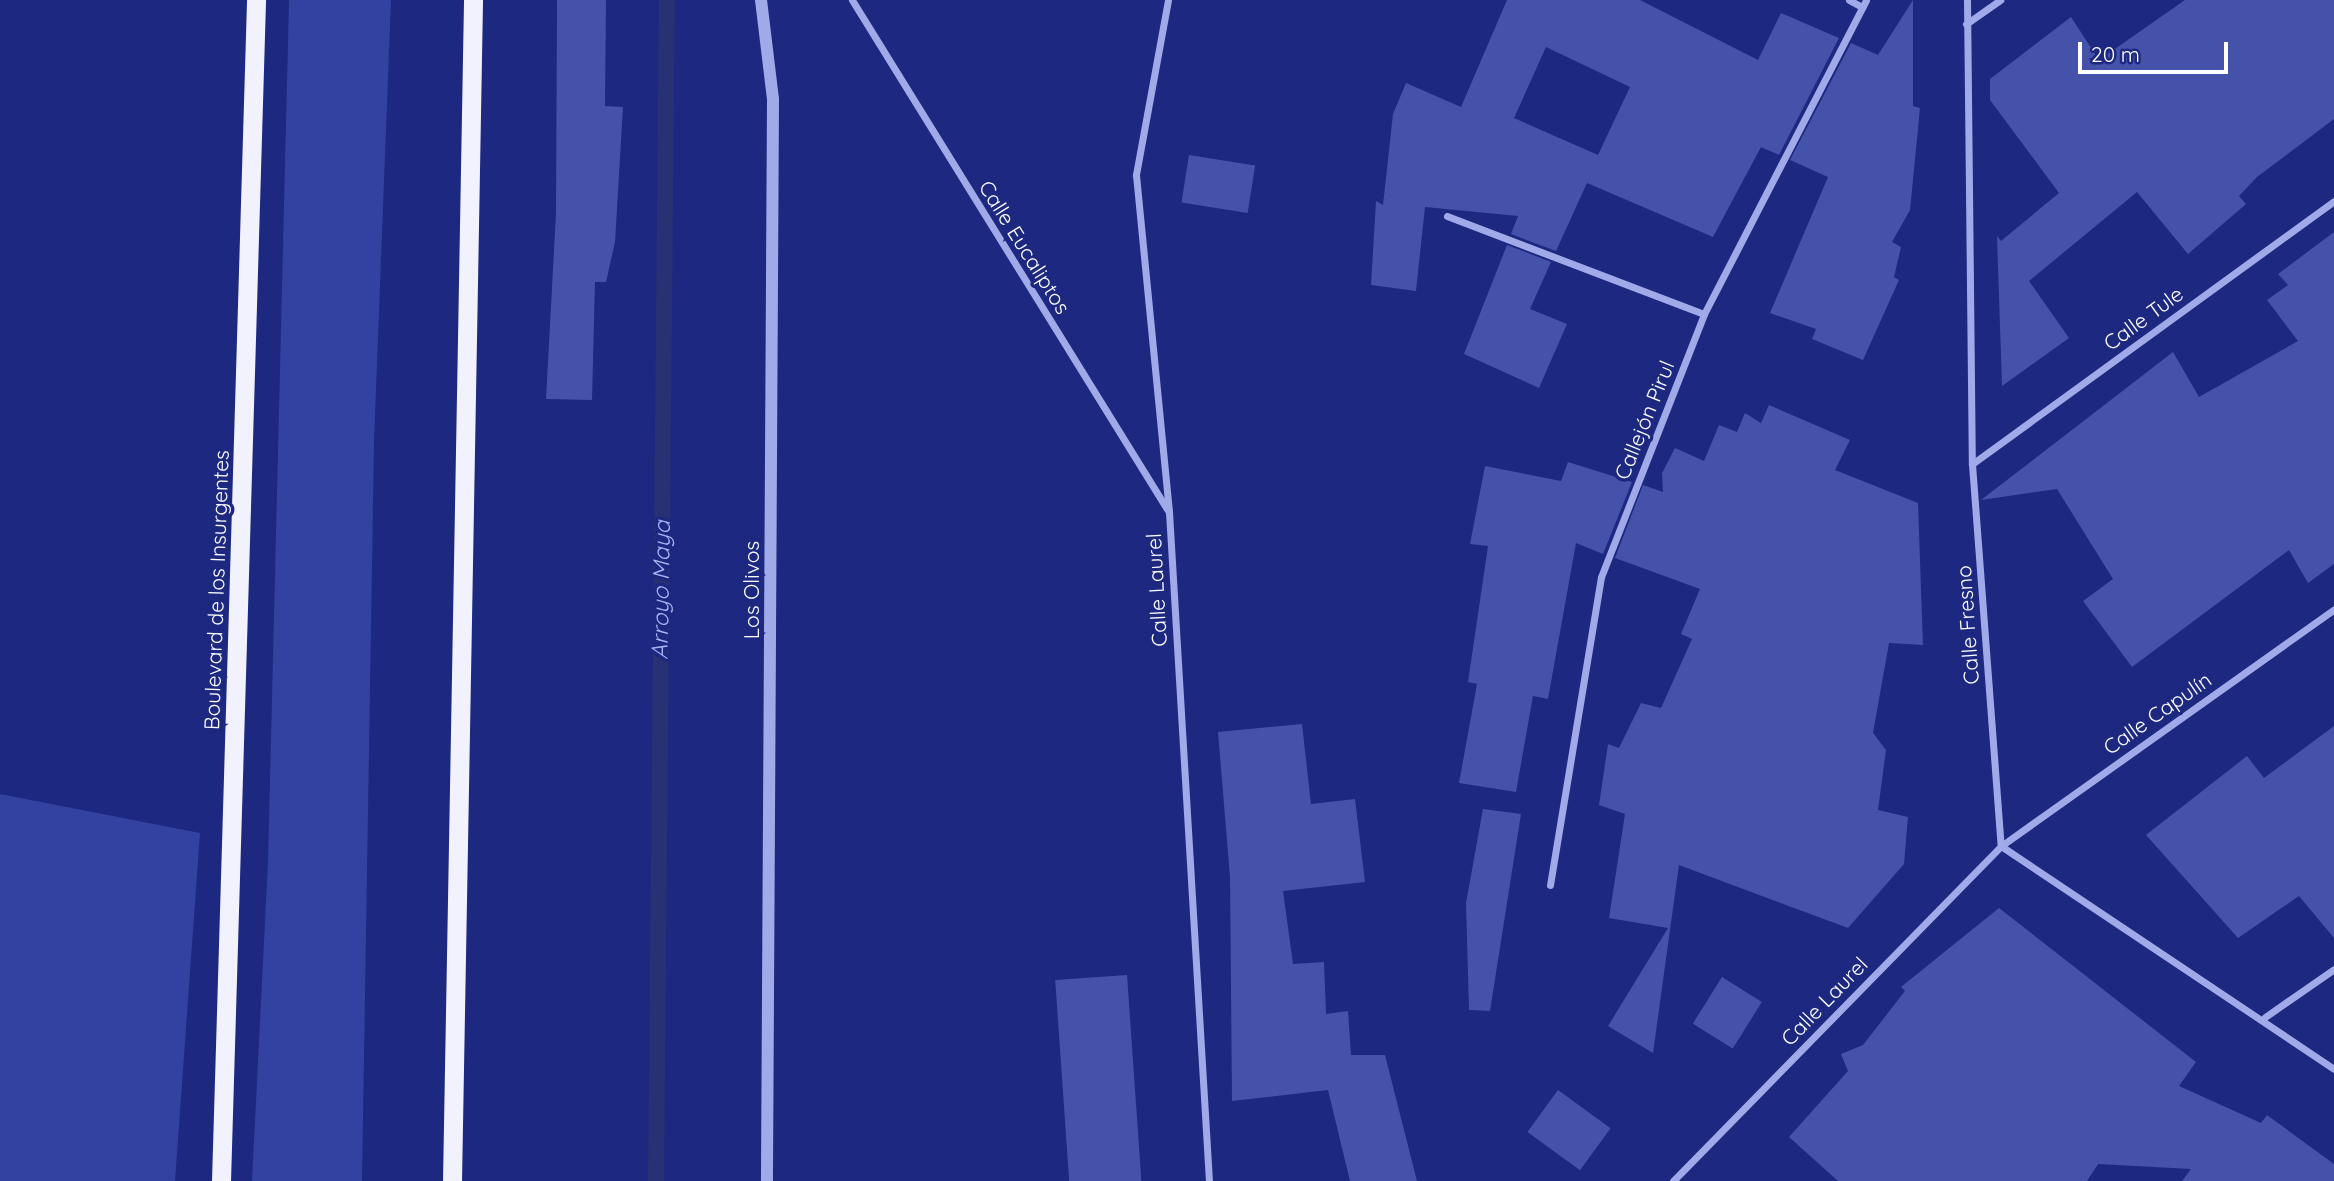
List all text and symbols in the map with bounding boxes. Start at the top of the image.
scale bar [2082,28,2232,72]
text: 20 m [2091,41,2140,67]
street label: Calle Eucaliptos [974,176,1076,318]
street label: Calle Tule [2098,281,2188,355]
street label: Callejón Pirul [1609,357,1679,483]
street label: Boulevard de los Insurgentes [199,450,233,730]
water label: Arroyo Maya [646,520,676,660]
street label: Calle Laurel [1140,533,1172,647]
street label: Los Olivos [738,541,764,639]
street label: Calle Fresno [1950,565,1984,685]
street label: Calle Capulín [2098,667,2216,759]
street label: Calle Laurel [1776,951,1872,1051]

